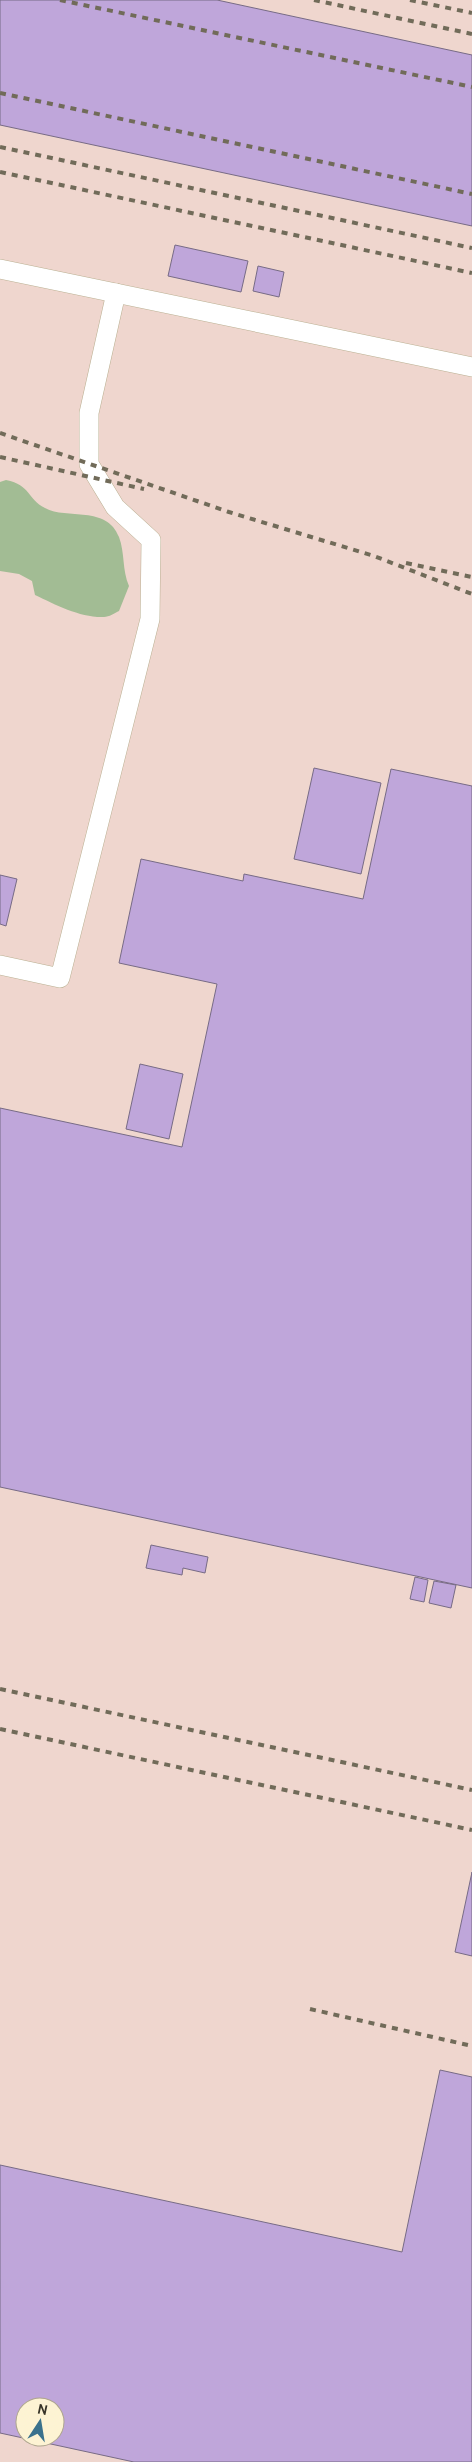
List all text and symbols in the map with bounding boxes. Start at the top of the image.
north arrow [15,2397,65,2447]
text: N [36,2399,49,2419]

